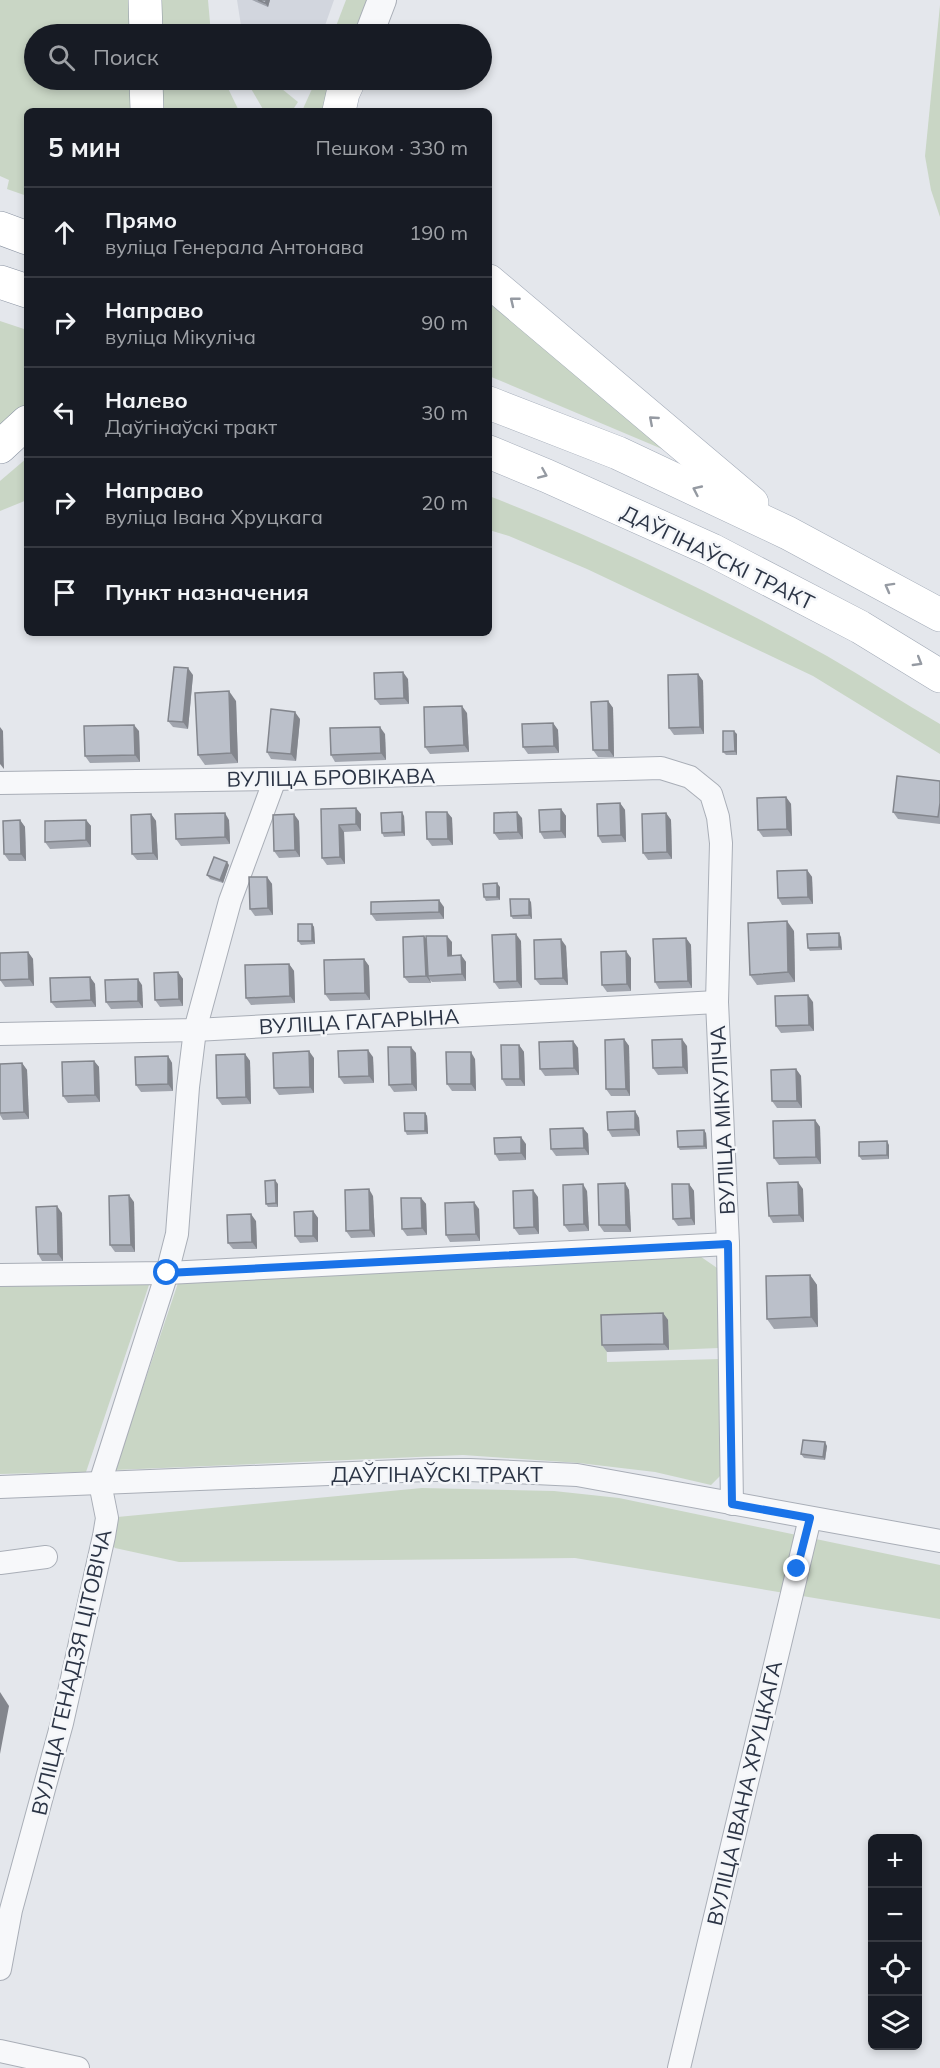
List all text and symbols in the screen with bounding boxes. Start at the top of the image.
search box [24,24,492,90]
icon: search [45,41,78,74]
text: Поиск [93,43,159,71]
text: 5 мин [48,131,121,164]
text: Пешком · 330 m [316,135,468,160]
text: Прямо [105,206,177,234]
icon: ahead [48,216,81,249]
text: 190 m [409,220,468,245]
text: вуліца Генерала Антонава [105,234,364,259]
text: Направо [105,296,203,324]
one-way arrow [510,298,521,309]
icon: right [48,306,81,339]
text: 90 m [421,310,468,335]
text: вуліца Мікуліча [105,324,256,349]
text: Налево [105,386,188,414]
icon: left [48,396,81,429]
text: 30 m [421,400,468,425]
text: Даўгінаўскі тракт [105,414,277,439]
one-way arrow [649,417,660,428]
one-way arrow [537,467,548,479]
text: Направо [105,476,203,504]
one-way arrow [692,485,703,497]
icon: right [48,486,81,519]
text: 20 m [421,490,468,515]
street label: ДАЎГІНАЎСКІ ТРАКТ [617,499,819,615]
text: вуліца Івана Хруцкага [105,504,323,529]
icon: arrive [48,576,81,609]
text: Пункт назначения [105,578,309,606]
one-way arrow [884,583,895,594]
one-way arrow [912,655,922,667]
street label: ВУЛІЦА БРОВІКАВА [226,762,436,792]
street label: ВУЛІЦА ГАГАРЫНА [258,1003,460,1039]
street label: ВУЛІЦА МІКУЛІЧА [704,1024,740,1215]
route start [153,1259,179,1285]
street label: ДАЎГІНАЎСКІ ТРАКТ [331,1461,543,1487]
street label: ВУЛІЦА ГЕНАДЗЯ ЦІТОВІЧА [25,1526,117,1818]
route end [783,1555,809,1581]
street label: ВУЛІЦА ІВАНА ХРУЦКАГА [701,1657,787,1928]
map controls [868,1834,922,2050]
button: + [868,1834,922,1888]
button: − [868,1888,922,1942]
button: locate [868,1942,922,1996]
button: layers [868,1996,922,2050]

